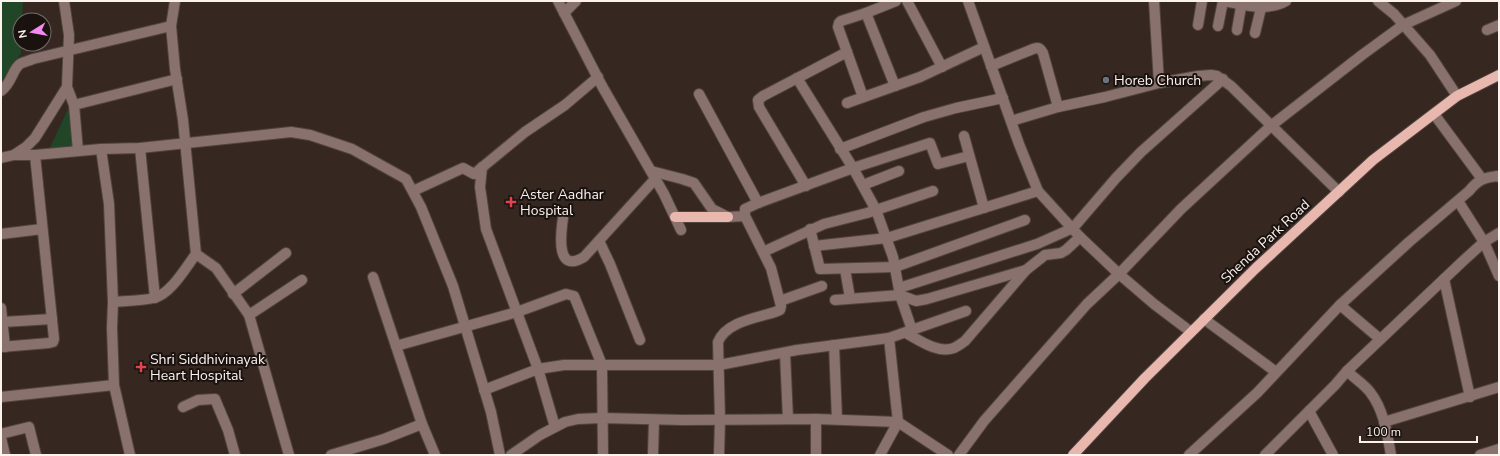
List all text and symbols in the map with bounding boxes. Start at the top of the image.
north arrow [12,12,52,52]
text: N [15,28,31,39]
place label: Horeb Church [1114,71,1201,90]
marker: Horeb Church [1101,75,1111,85]
place label: Aster Aadhar Hospital [520,185,604,220]
street label: Shenda Park Road [1217,195,1314,288]
marker: Aster Aadhar Hospital [505,196,517,208]
place label: Shri Siddhivinayak Heart Hospital [150,350,266,385]
marker: Shri Siddhivinayak Heart Hospital [135,361,147,373]
scale bar [1360,418,1477,444]
text: 100 m [1366,424,1401,440]

